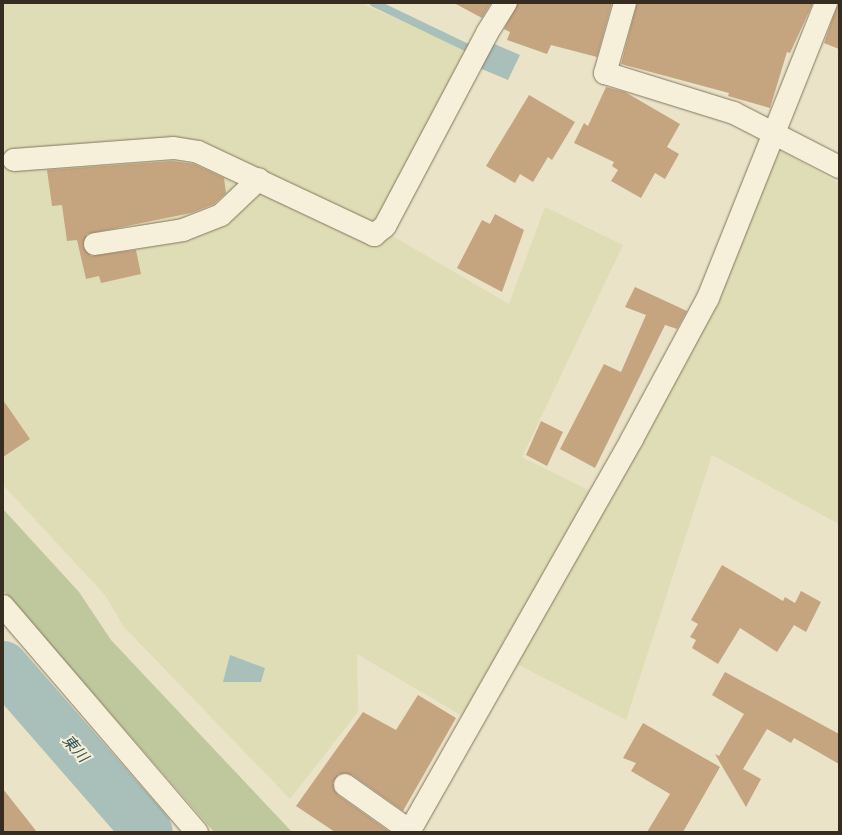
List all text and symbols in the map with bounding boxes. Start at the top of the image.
water label: 東川 [58,732,92,766]

